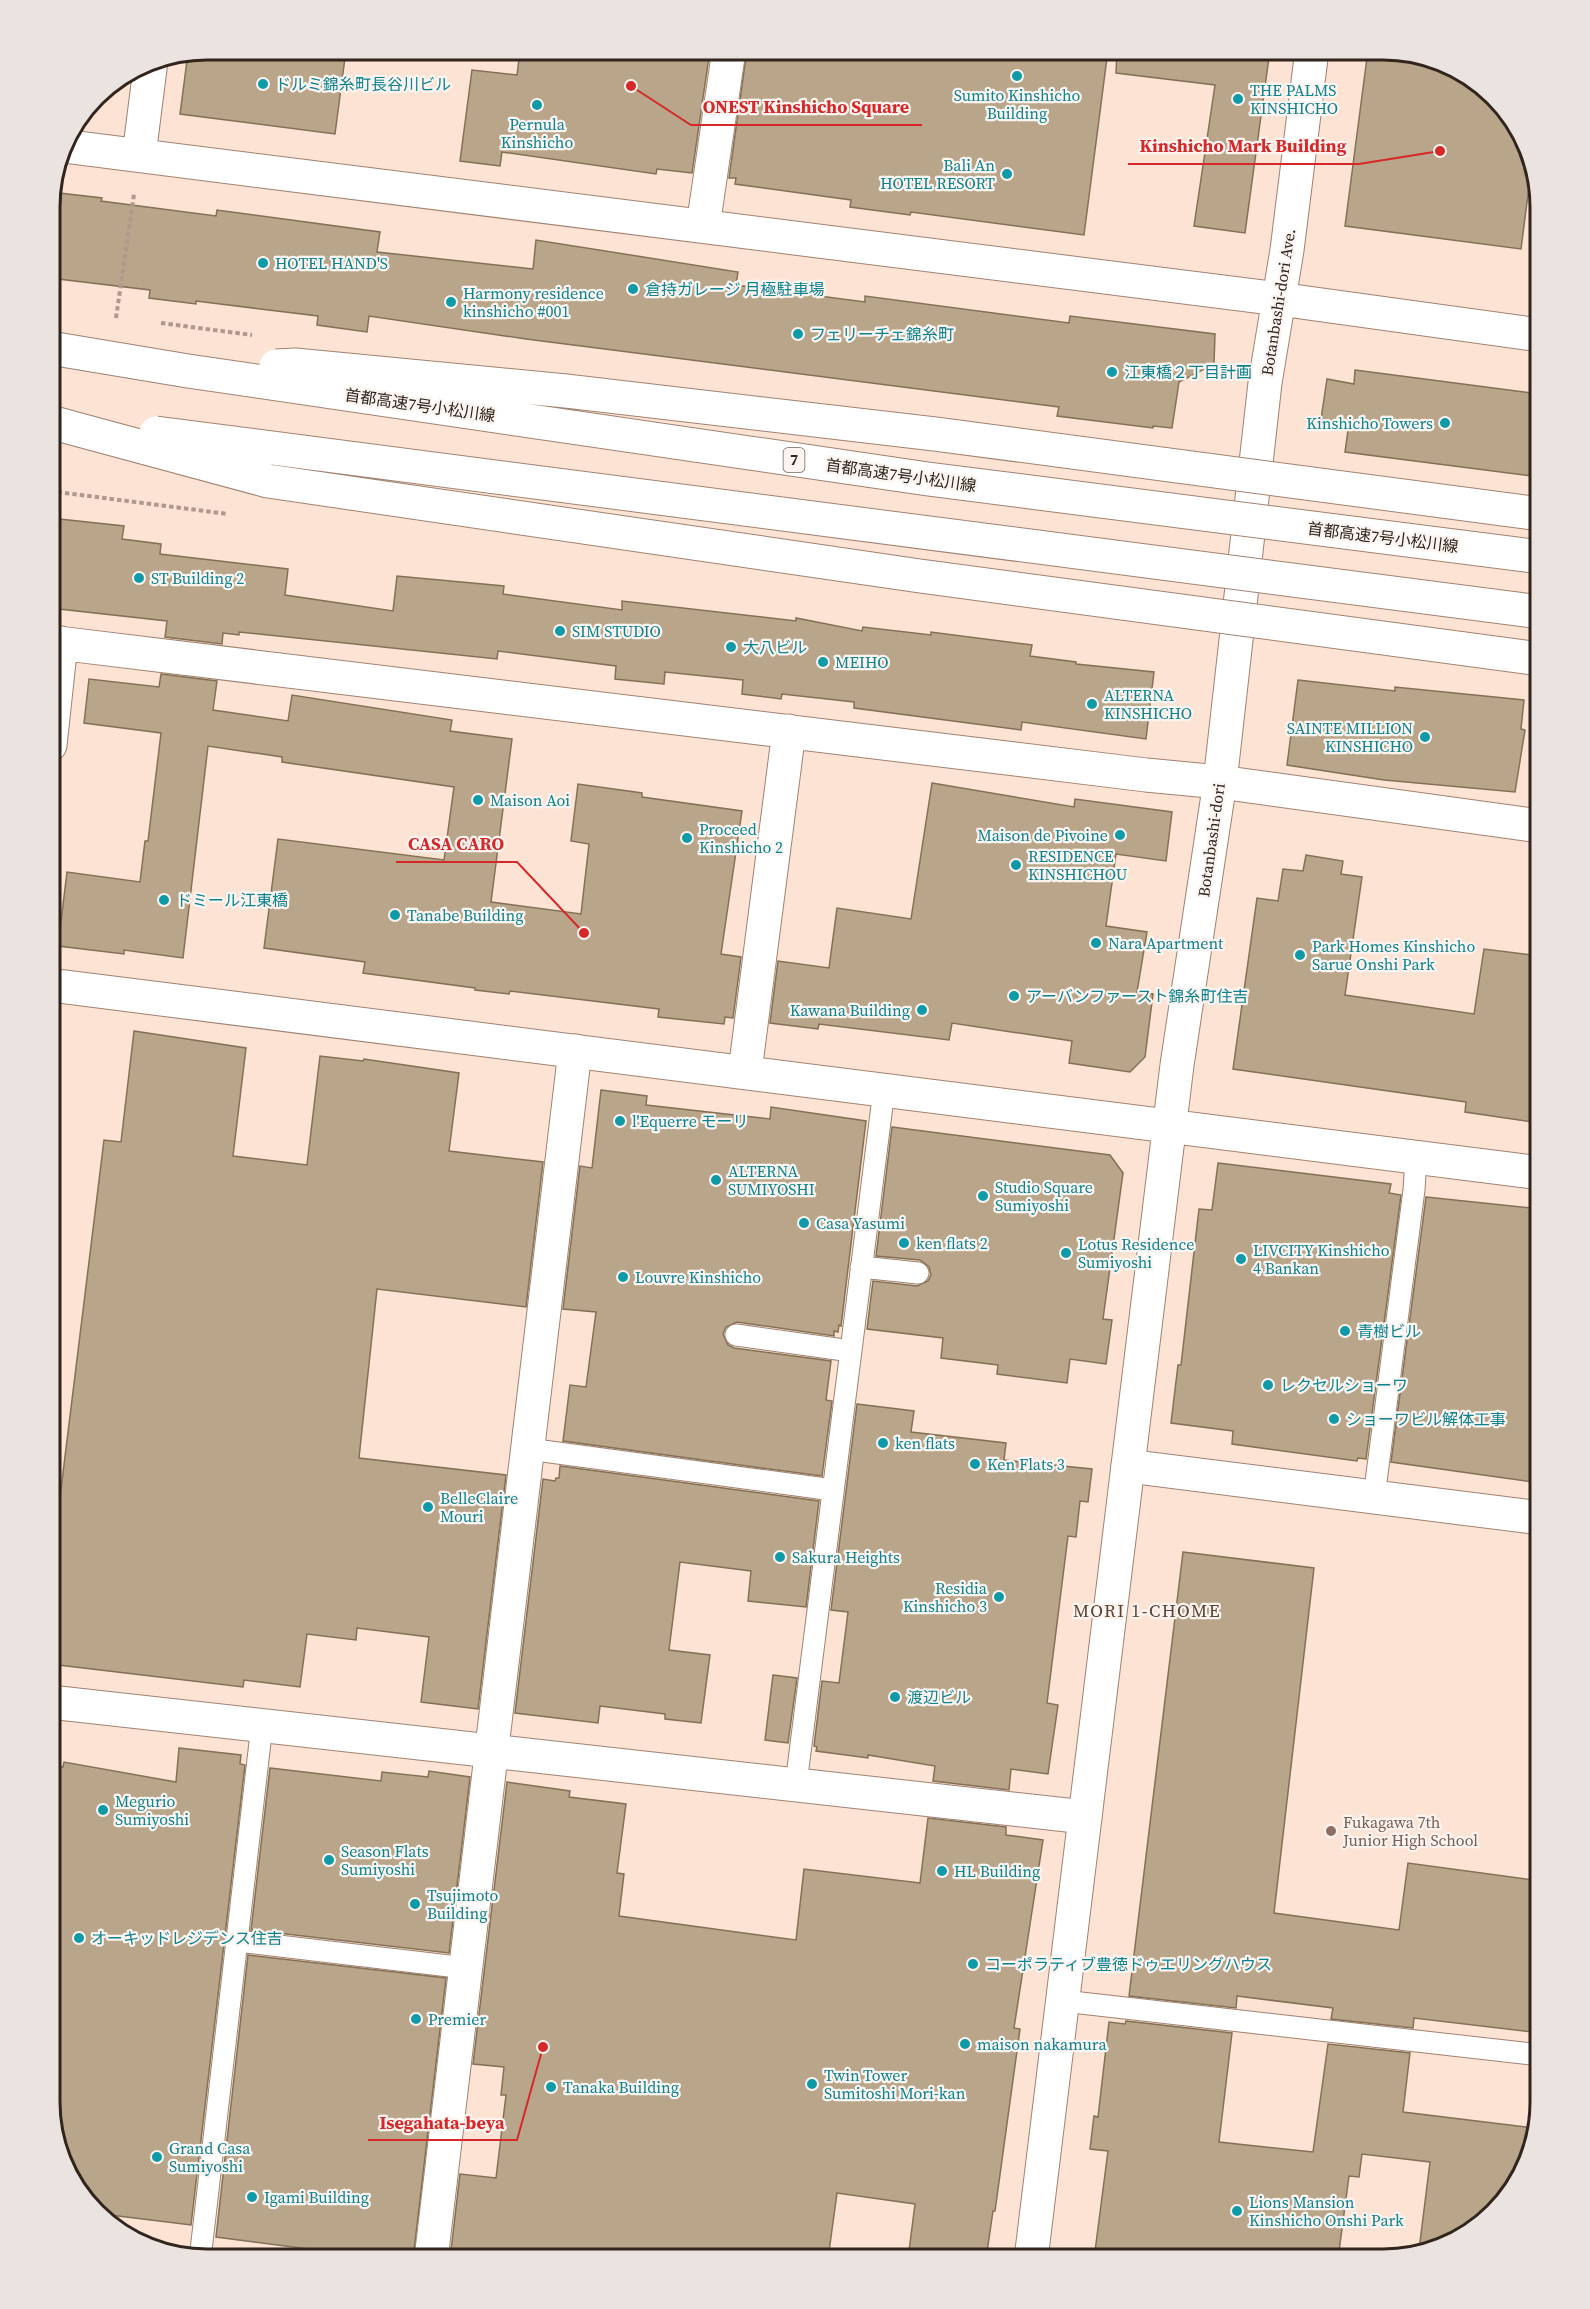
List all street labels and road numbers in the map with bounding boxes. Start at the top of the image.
street label: Botanbashi-dori Ave. [1256,227,1300,377]
street label: 首都高速7号小松川線 [343,384,497,426]
road number: 7 [784,448,804,472]
street label: 首都高速7号小松川線 [824,454,978,496]
street label: 首都高速7号小松川線 [1306,517,1460,557]
street label: Botanbashi-dori [1192,781,1230,898]

